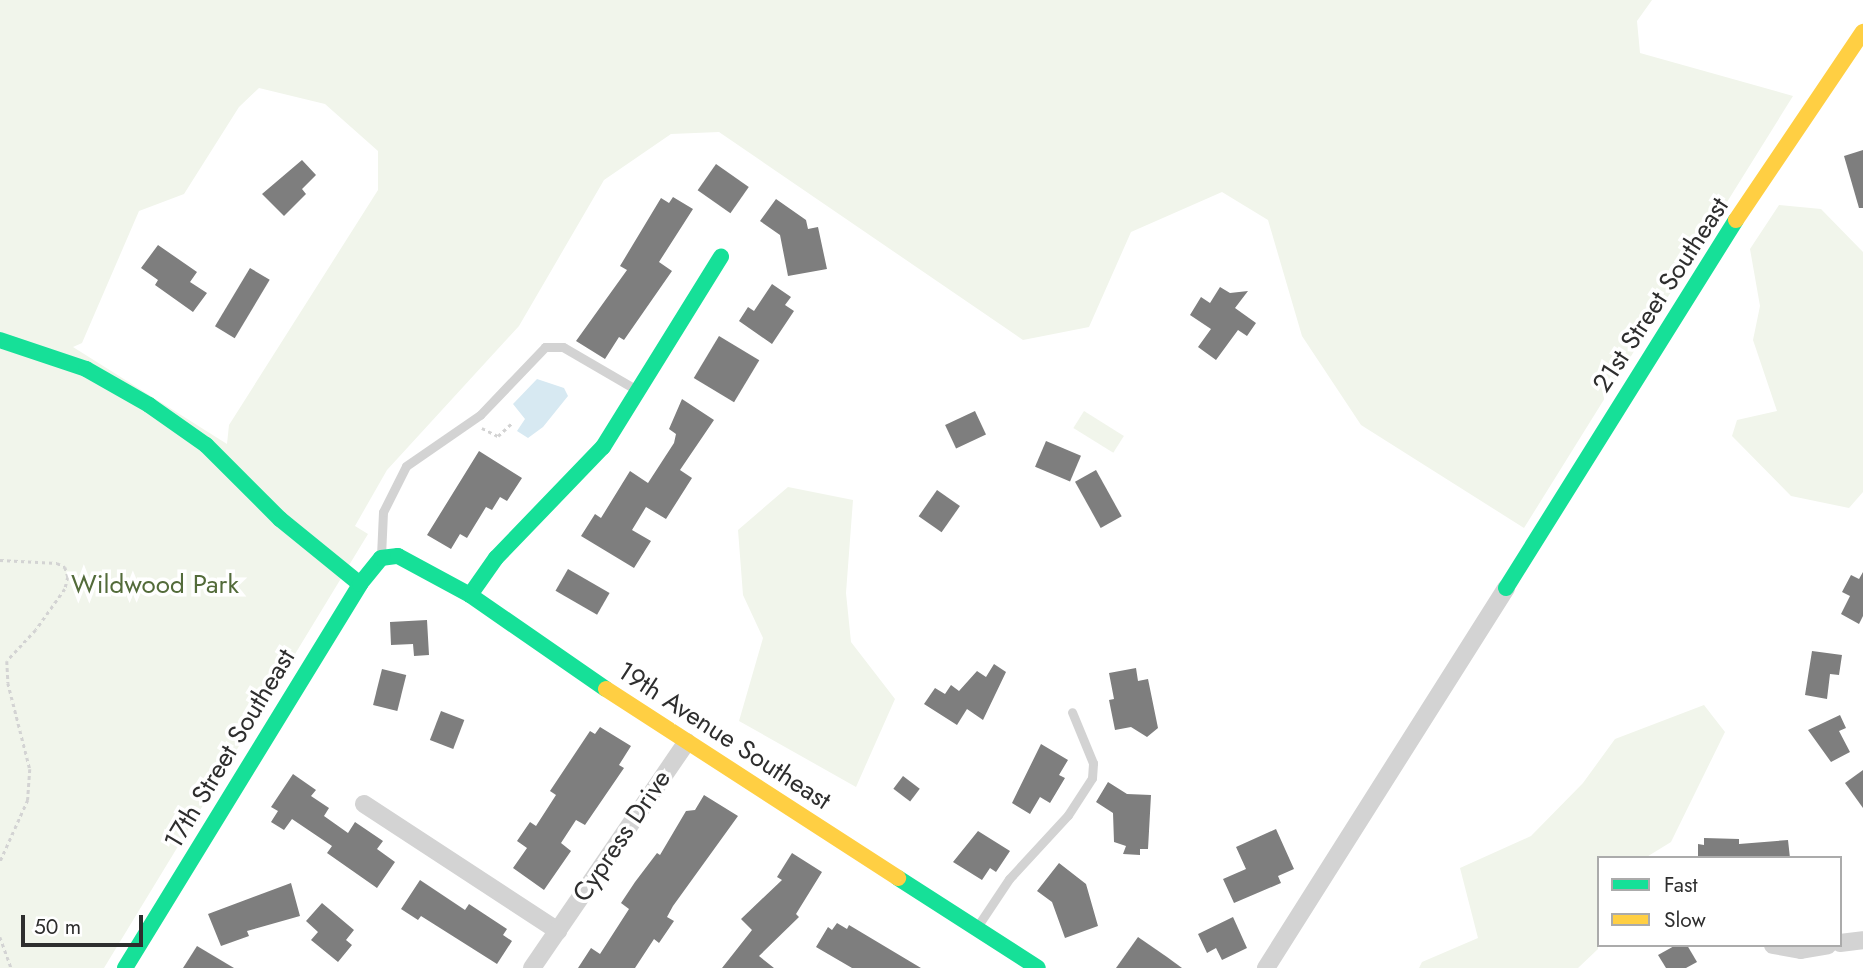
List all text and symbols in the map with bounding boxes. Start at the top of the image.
street label: 21st Street Southeast [1587,192,1735,398]
park label: Wildwood Park [71,569,239,601]
street label: 17th Street Southeast [158,643,302,855]
street label: 19th Avenue Southeast [612,655,836,817]
street label: Cypress Drive [566,764,678,908]
legend [1597,856,1842,947]
text: Fast [1664,870,1697,900]
scale bar [24,902,147,946]
text: Slow [1664,905,1706,935]
text: 50 m [34,912,81,942]

